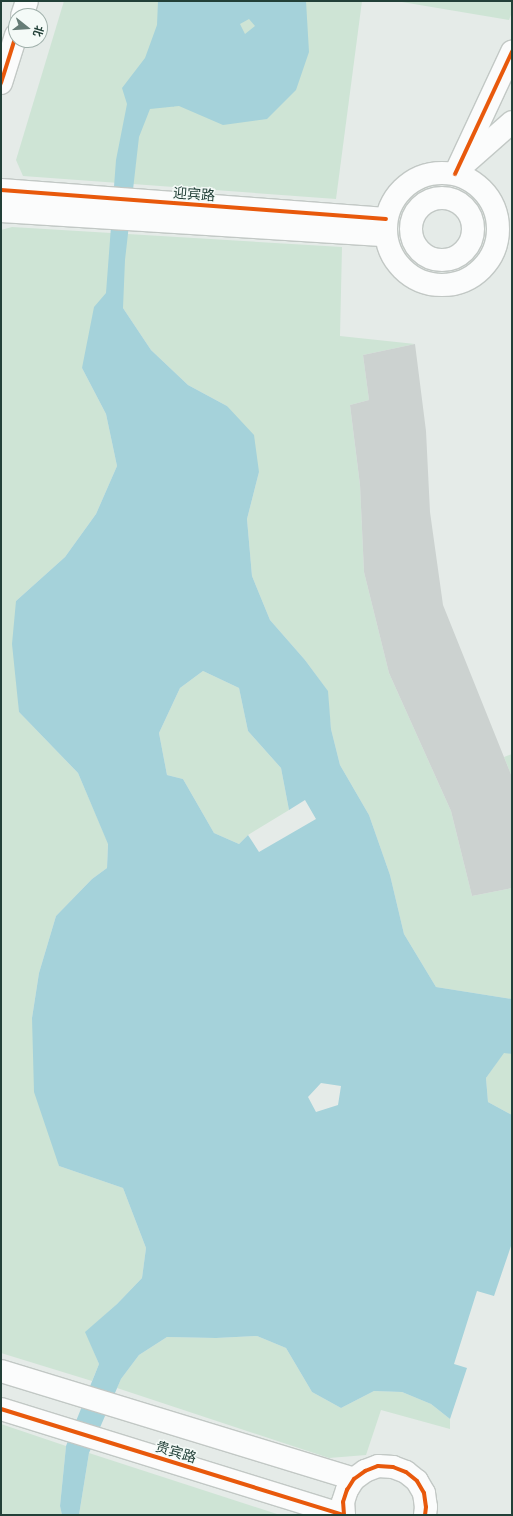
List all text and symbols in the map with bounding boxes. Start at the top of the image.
north arrow [8,8,48,48]
text: 北 [31,24,46,38]
street label: 迎宾路 [172,184,216,204]
street label: 贵宾路 [153,1438,199,1466]

